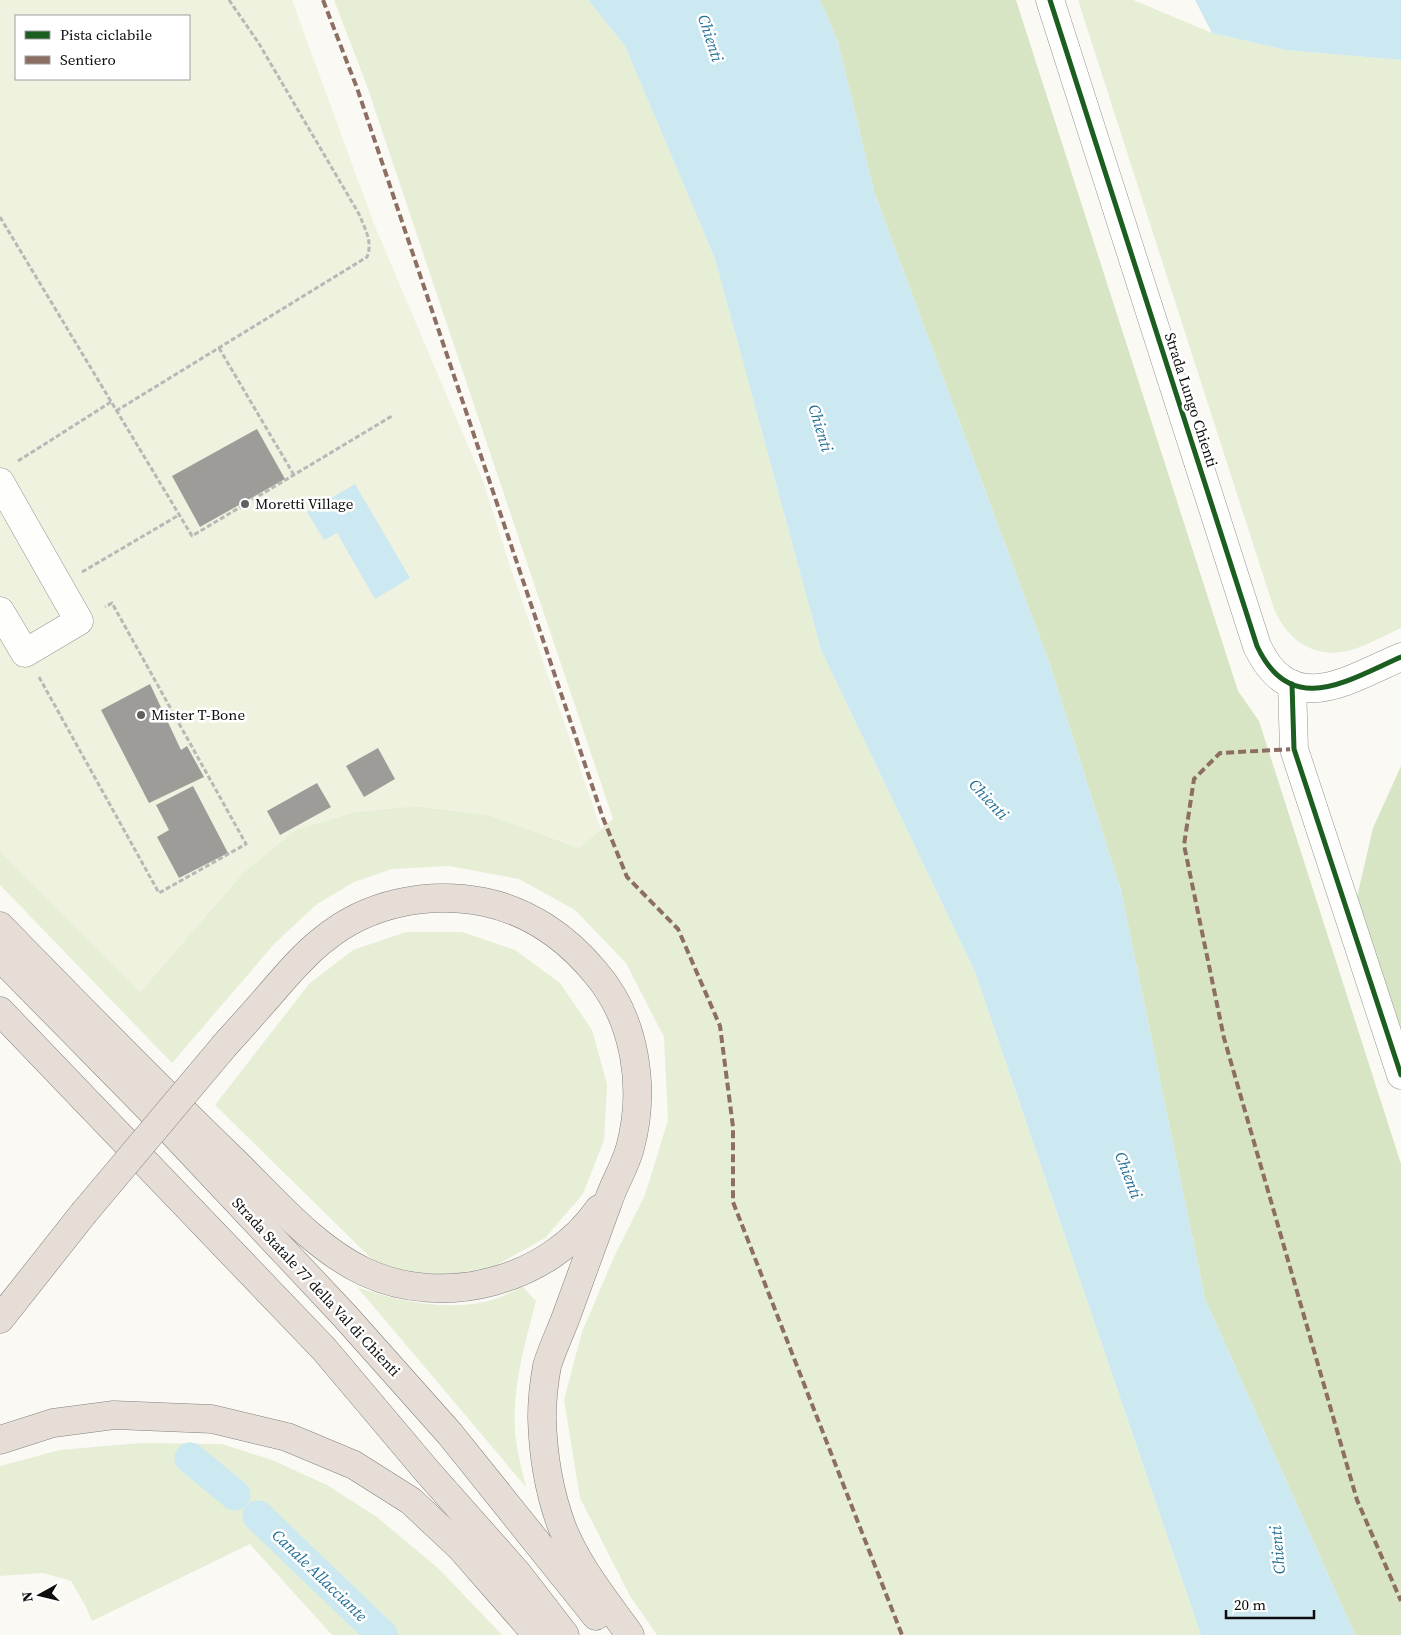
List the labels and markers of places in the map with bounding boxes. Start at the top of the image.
place label: Moretti Village [255,493,354,514]
marker: Moretti Village [239,498,251,510]
place label: Mister T-Bone [151,704,245,725]
marker: Mister T-Bone [135,709,147,721]

